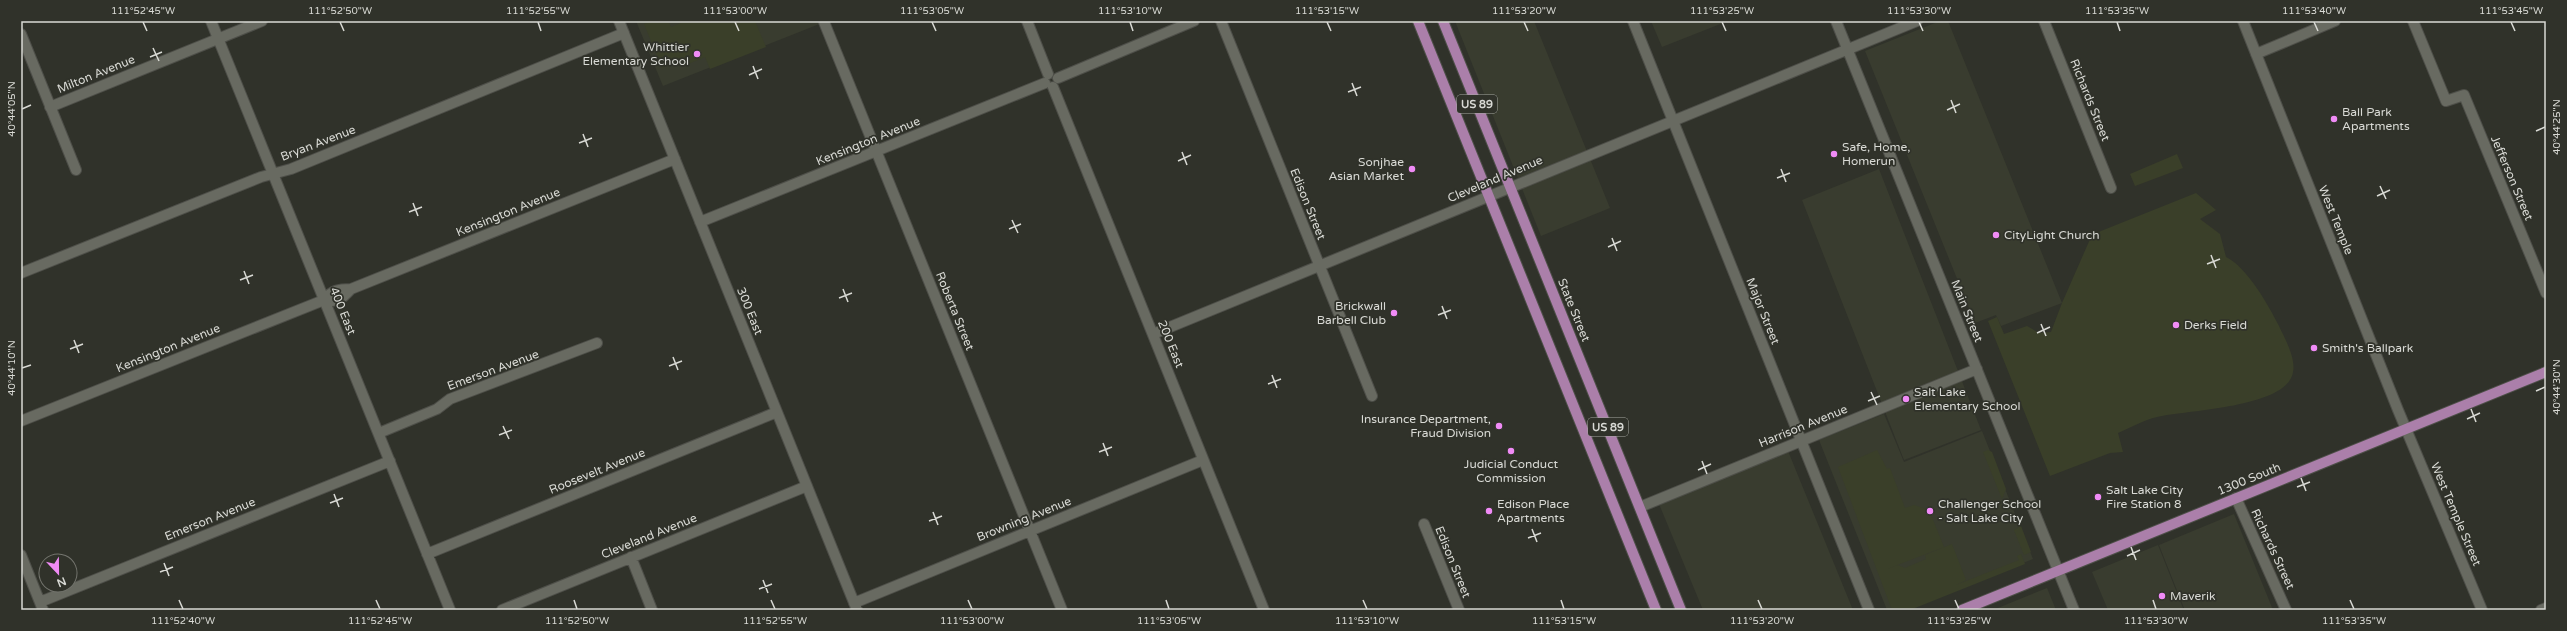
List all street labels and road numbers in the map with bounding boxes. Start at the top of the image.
street label: Milton Avenue [55,52,137,96]
street label: Richards Street [2067,57,2113,143]
road number: US 89 [1457,95,1497,113]
street label: Kensington Avenue [814,114,922,168]
street label: Bryan Avenue [278,122,358,164]
street label: Jefferson Street [2488,134,2536,223]
street label: Cleveland Avenue [1445,153,1545,205]
street label: Edison Street [1287,166,1329,242]
street label: West Temple [2316,183,2356,257]
street label: Kensington Avenue [454,185,562,239]
street label: Roberta Street [933,270,977,353]
street label: State Street [1555,276,1593,344]
street label: Major Street [1743,276,1783,347]
street label: Main Street [1948,278,1986,345]
street label: 400 East [327,285,359,337]
street label: 300 East [734,285,766,337]
street label: 200 East [1155,318,1187,370]
street label: Kensington Avenue [114,321,222,375]
street label: Emerson Avenue [445,347,541,393]
street label: Harrison Avenue [1757,402,1850,450]
road number: US 89 [1588,418,1628,436]
street label: Roosevelt Avenue [547,445,647,497]
street label: 1300 South [2215,460,2283,498]
street label: West Temple Street [2428,460,2484,568]
street label: Emerson Avenue [163,494,258,544]
street label: Browning Avenue [975,494,1073,544]
street label: Richards Street [2248,507,2298,592]
street label: Cleveland Avenue [599,510,699,562]
street label: Edison Street [1432,524,1474,600]

